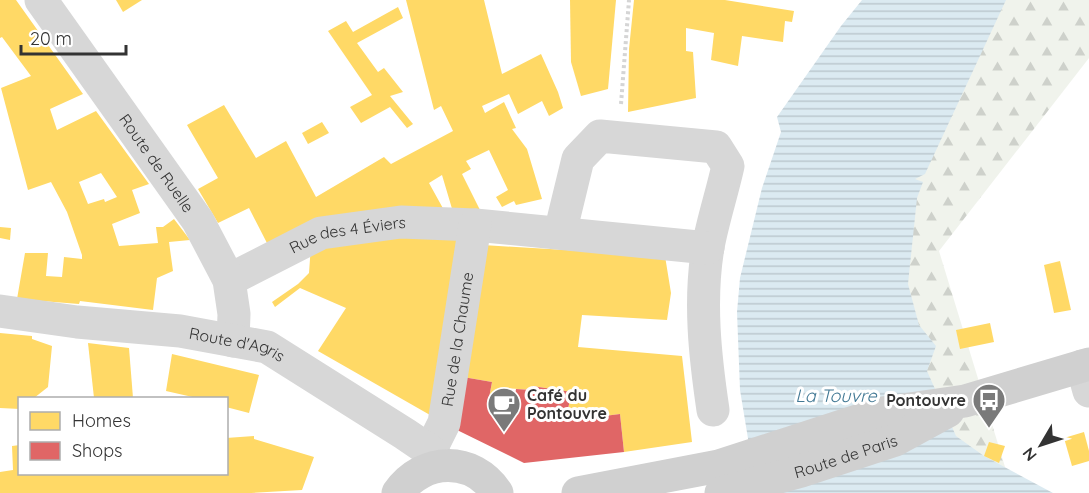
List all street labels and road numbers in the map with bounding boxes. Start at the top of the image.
street label: Route de Ruelle [115,110,199,216]
street label: Rue des 4 Éviers [286,212,406,258]
street label: Rue de la Chaume [437,271,477,408]
street label: Route d'Agris [188,323,289,366]
street label: Route de Paris [792,430,900,482]

